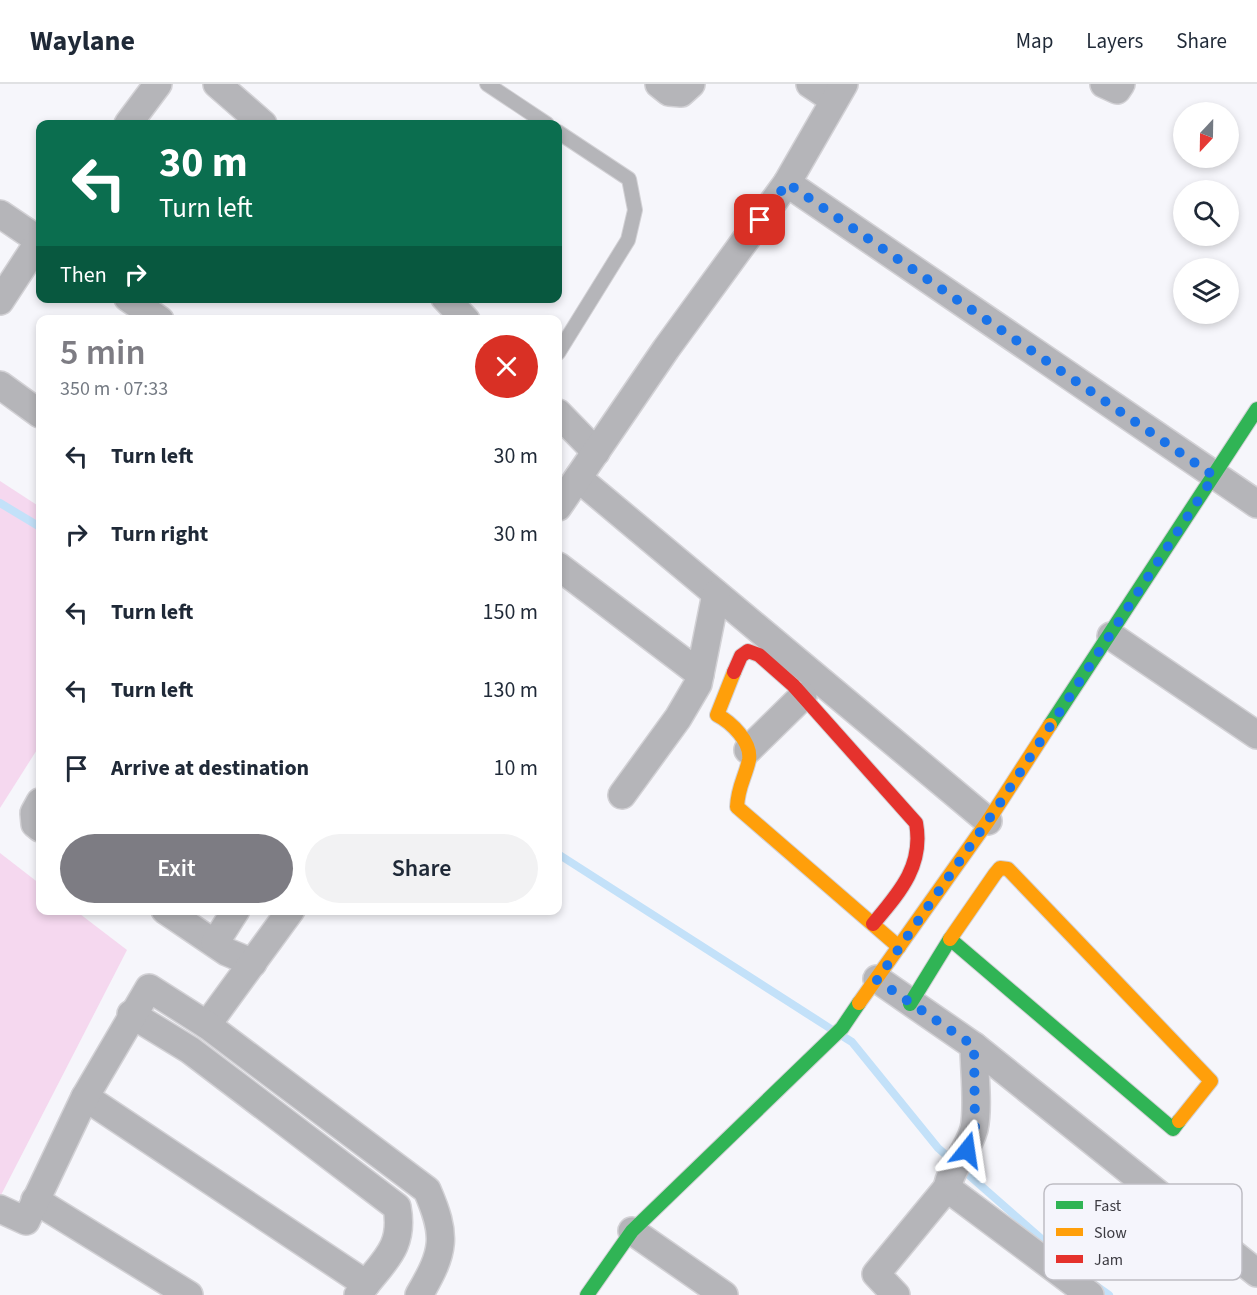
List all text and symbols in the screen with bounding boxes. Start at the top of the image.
text: Waylane [30,21,135,61]
text: Map [1016,26,1053,56]
text: Layers [1086,26,1143,56]
text: Share [1176,26,1227,56]
north arrow [1173,102,1239,168]
map controls [1173,102,1239,324]
text: 30 m [159,133,248,193]
icon: left [60,144,138,222]
button: search [1173,180,1239,246]
text: Turn left [159,189,253,228]
pin [734,194,785,245]
icon: arrive [743,203,776,236]
icon: right [119,258,152,291]
button: layers [1173,258,1239,324]
text: Then [60,259,107,291]
text: 5 min [60,327,146,378]
button: close [475,335,538,398]
text: 350 m · 07:33 [60,375,168,403]
icon: left [60,440,93,473]
text: Turn left [111,440,193,472]
text: 30 m [493,440,538,472]
icon: right [60,518,93,551]
text: Turn right [111,518,208,550]
text: 30 m [493,518,538,550]
icon: left [60,596,93,629]
text: Turn left [111,596,193,628]
text: 150 m [483,596,538,628]
icon: left [60,674,93,707]
text: Turn left [111,674,193,706]
text: 130 m [483,674,538,706]
icon: arrive [60,752,93,785]
text: Arrive at destination [111,752,309,784]
text: 10 m [493,752,538,784]
button: Exit [60,834,293,903]
button: Share [305,834,538,903]
position arrow [935,1118,999,1182]
legend [1044,1184,1242,1280]
text: Fast [1094,1195,1122,1217]
text: Slow [1094,1222,1127,1244]
text: Jam [1094,1249,1123,1271]

